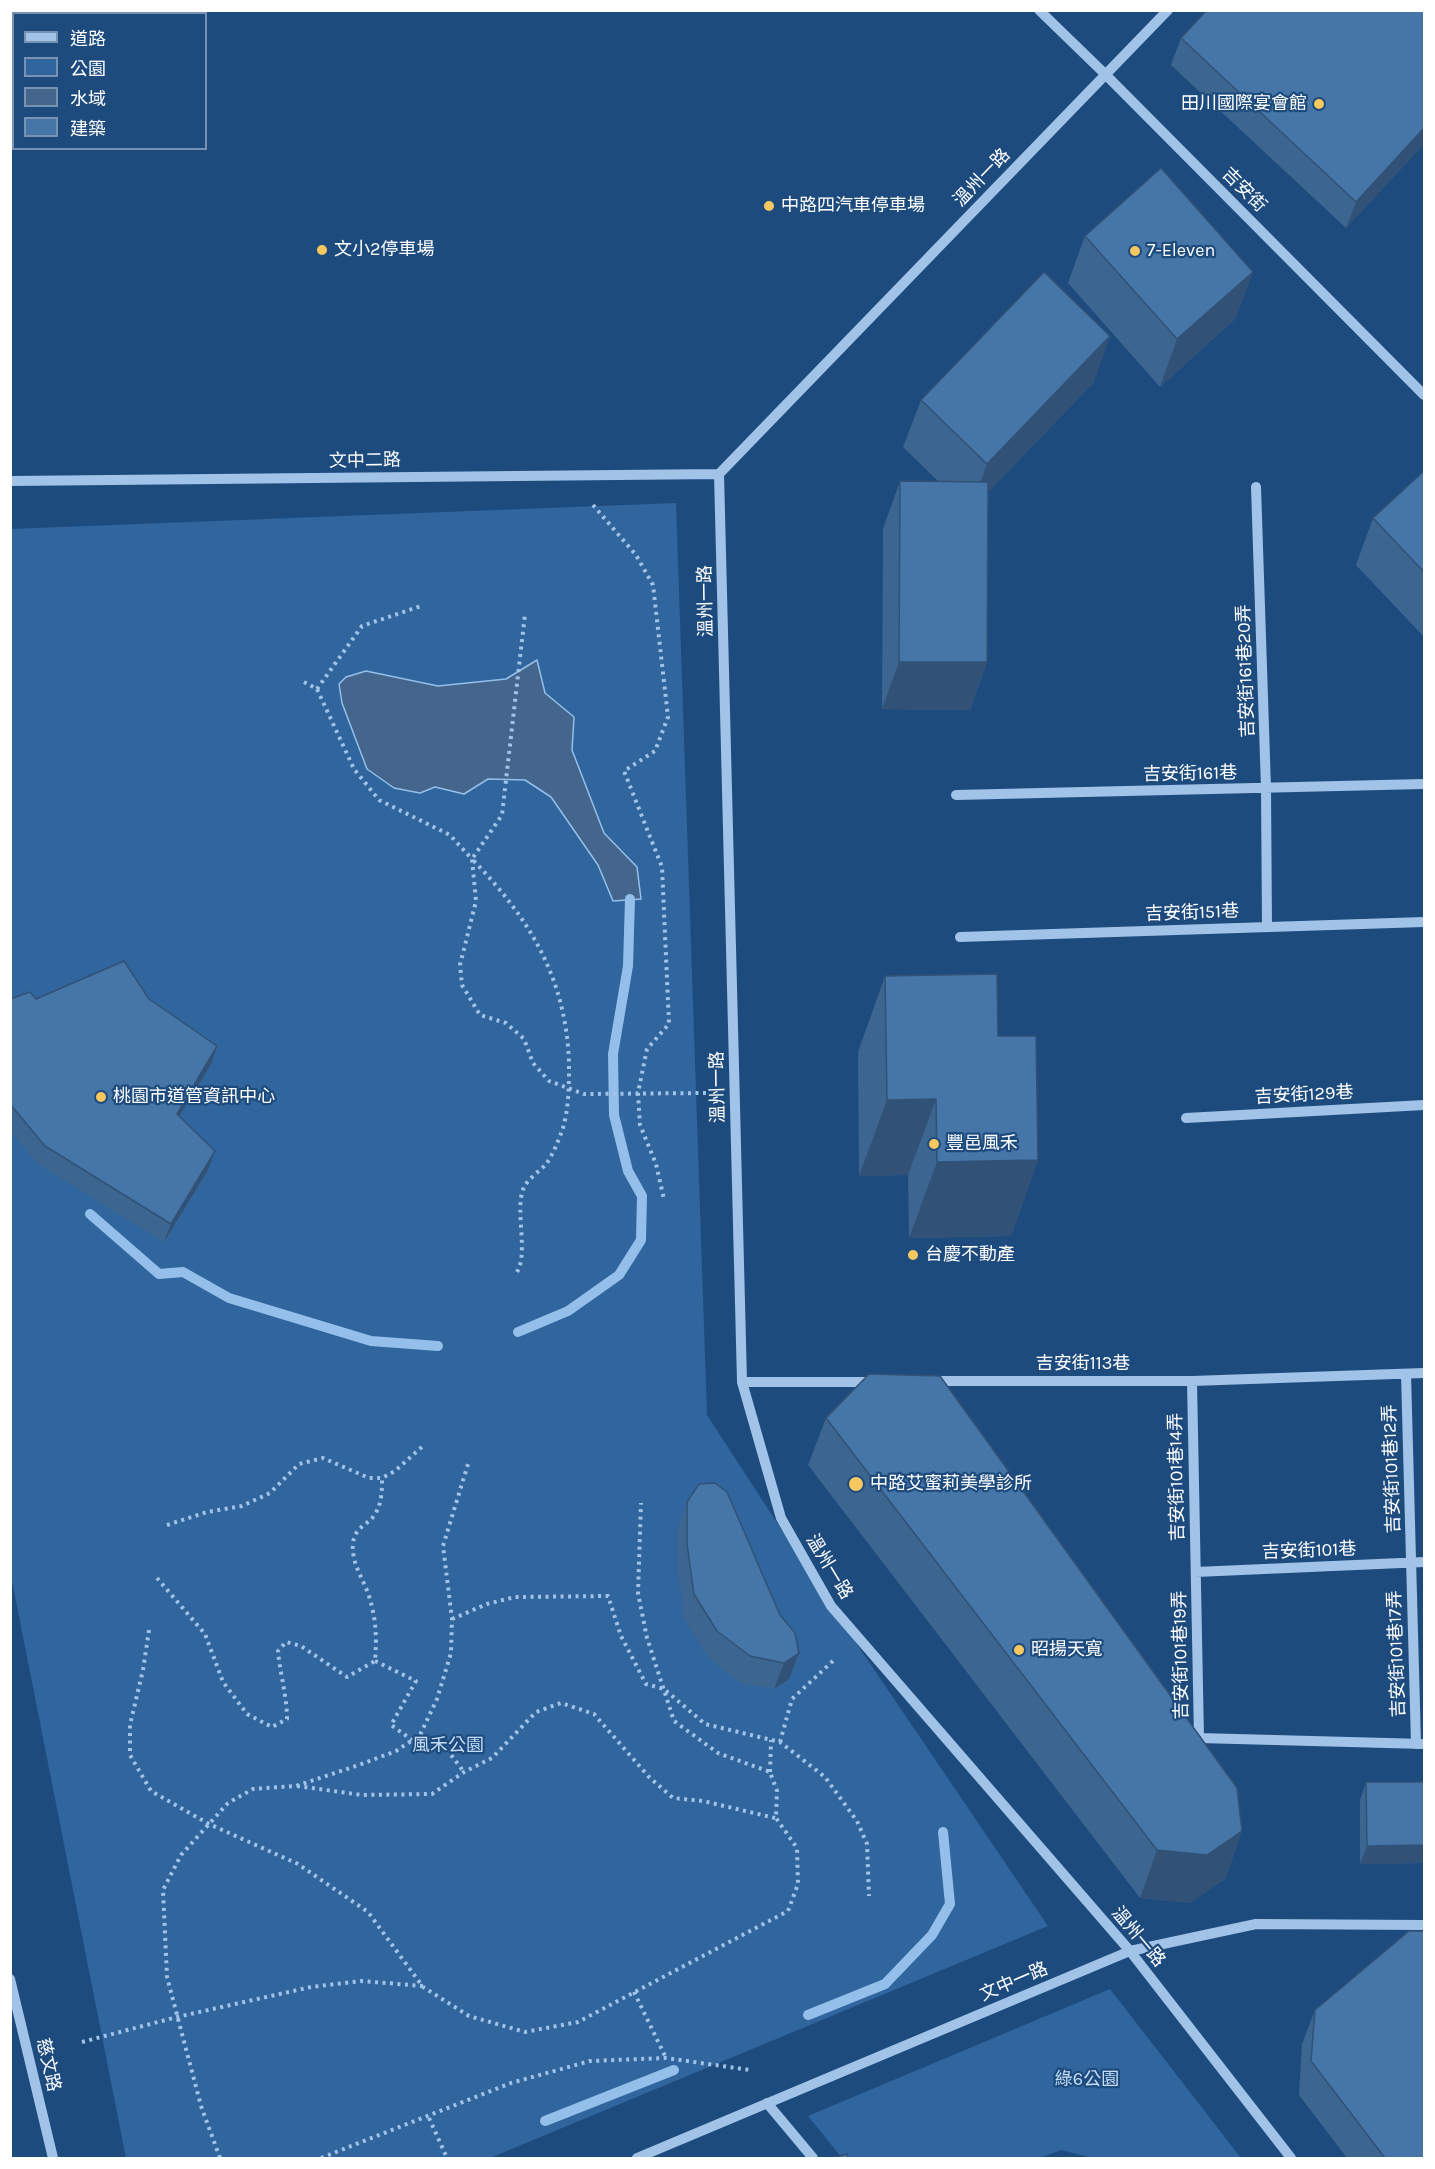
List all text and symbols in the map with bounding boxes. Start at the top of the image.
legend [12,12,207,150]
text: 道路 [70,28,106,50]
text: 公園 [70,58,106,80]
text: 水域 [70,88,106,110]
place label: 田川國際宴會館 [1181,93,1307,115]
marker: 田川國際宴會館 [1312,97,1326,111]
text: 建築 [70,118,106,140]
street label: 溫州一路 [949,145,1015,211]
street label: 吉安街 [1217,163,1271,217]
place label: 中路四汽車停車場 [781,195,925,217]
marker: 中路四汽車停車場 [762,199,776,213]
place label: 文小2停車場 [334,239,434,261]
place label: 7-Eleven [1147,240,1215,262]
marker: 文小2停車場 [315,243,329,257]
marker: 7-Eleven [1128,244,1142,258]
street label: 文中二路 [329,450,401,472]
street label: 溫州一路 [695,565,717,637]
street label: 吉安街161巷20弄 [1233,604,1259,738]
street label: 吉安街161巷 [1143,762,1237,786]
street label: 吉安街151巷 [1145,901,1239,925]
street label: 溫州一路 [707,1051,729,1123]
street label: 吉安街129巷 [1254,1082,1354,1108]
place label: 桃園市道管資訊中心 [113,1086,275,1108]
marker: 桃園市道管資訊中心 [94,1090,108,1104]
place label: 豐邑風禾 [946,1133,1018,1155]
marker: 豐邑風禾 [927,1137,941,1151]
place label: 台慶不動產 [925,1244,1015,1266]
marker: 台慶不動產 [906,1248,920,1262]
street label: 吉安街113巷 [1036,1353,1130,1375]
street label: 吉安街101巷12弄 [1379,1404,1405,1534]
street label: 吉安街101巷14弄 [1165,1413,1189,1541]
place label: 中路艾蜜莉美學診所 [870,1473,1032,1495]
marker: 中路艾蜜莉美學診所 [847,1475,865,1493]
street label: 溫州一路 [801,1531,857,1603]
street label: 吉安街101巷 [1261,1539,1357,1563]
street label: 吉安街101巷19弄 [1169,1590,1193,1720]
street label: 吉安街101巷17弄 [1384,1590,1410,1718]
place label: 昭揚天寬 [1031,1639,1103,1661]
marker: 昭揚天寬 [1012,1643,1026,1657]
park label: 風禾公園 [412,1735,484,1757]
street label: 溫州一路 [1107,1902,1169,1972]
street label: 文中一路 [977,1958,1051,2006]
street label: 慈文路 [31,2036,65,2094]
park label: 綠6公園 [1055,2069,1119,2091]

